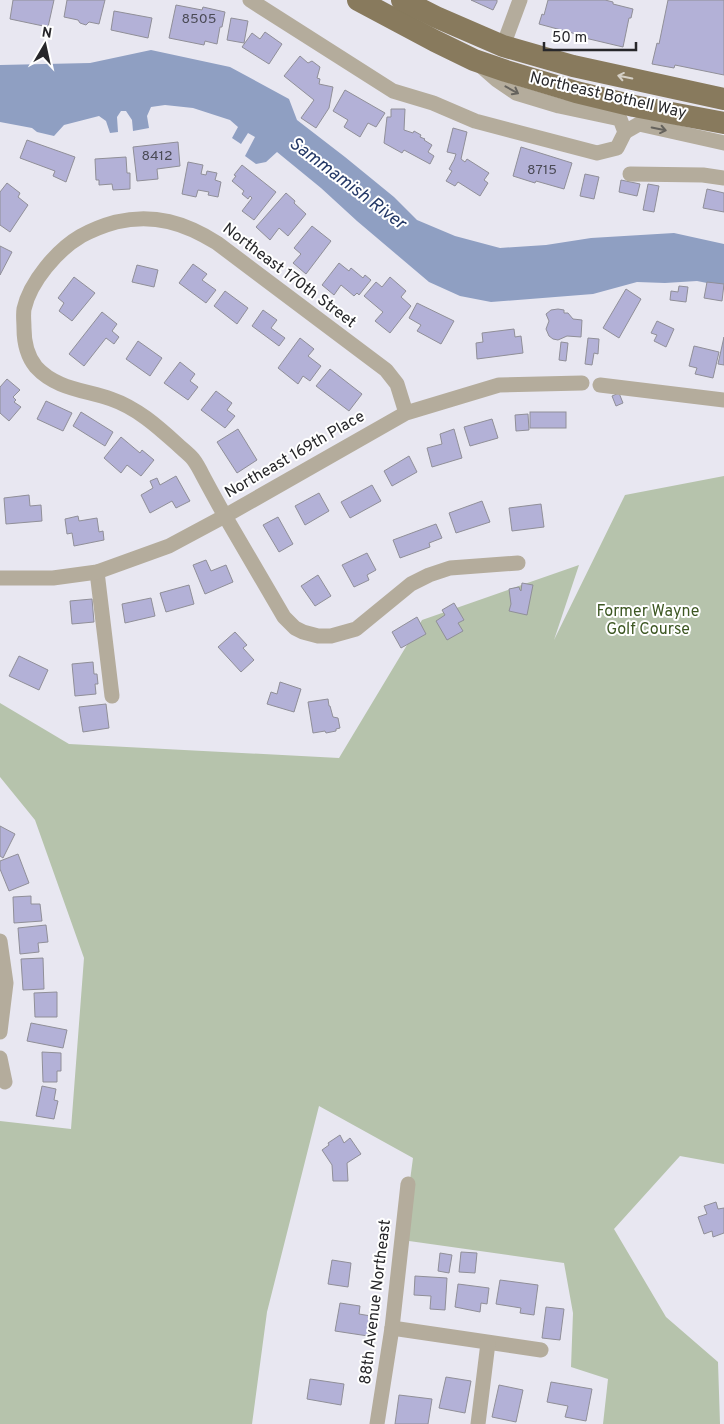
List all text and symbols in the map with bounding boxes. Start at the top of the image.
house number: 8505 [182,11,216,28]
north arrow [20,20,70,70]
scale bar [544,20,636,52]
text: N [40,24,53,43]
text: 50 m [552,29,587,48]
street label: Northeast Bothell Way [528,68,688,124]
one-way arrow [618,72,634,81]
one-way arrow [504,85,519,95]
one-way arrow [651,124,667,134]
water label: Sammamish River [284,133,412,237]
house number: 8412 [141,148,173,165]
house number: 8715 [527,162,557,179]
street label: Northeast 170th Street [218,219,360,333]
street label: Northeast 169th Place [221,407,369,503]
park label: Former Wayne Golf Course [597,602,699,640]
street label: 88th Avenue Northeast [356,1218,396,1386]

